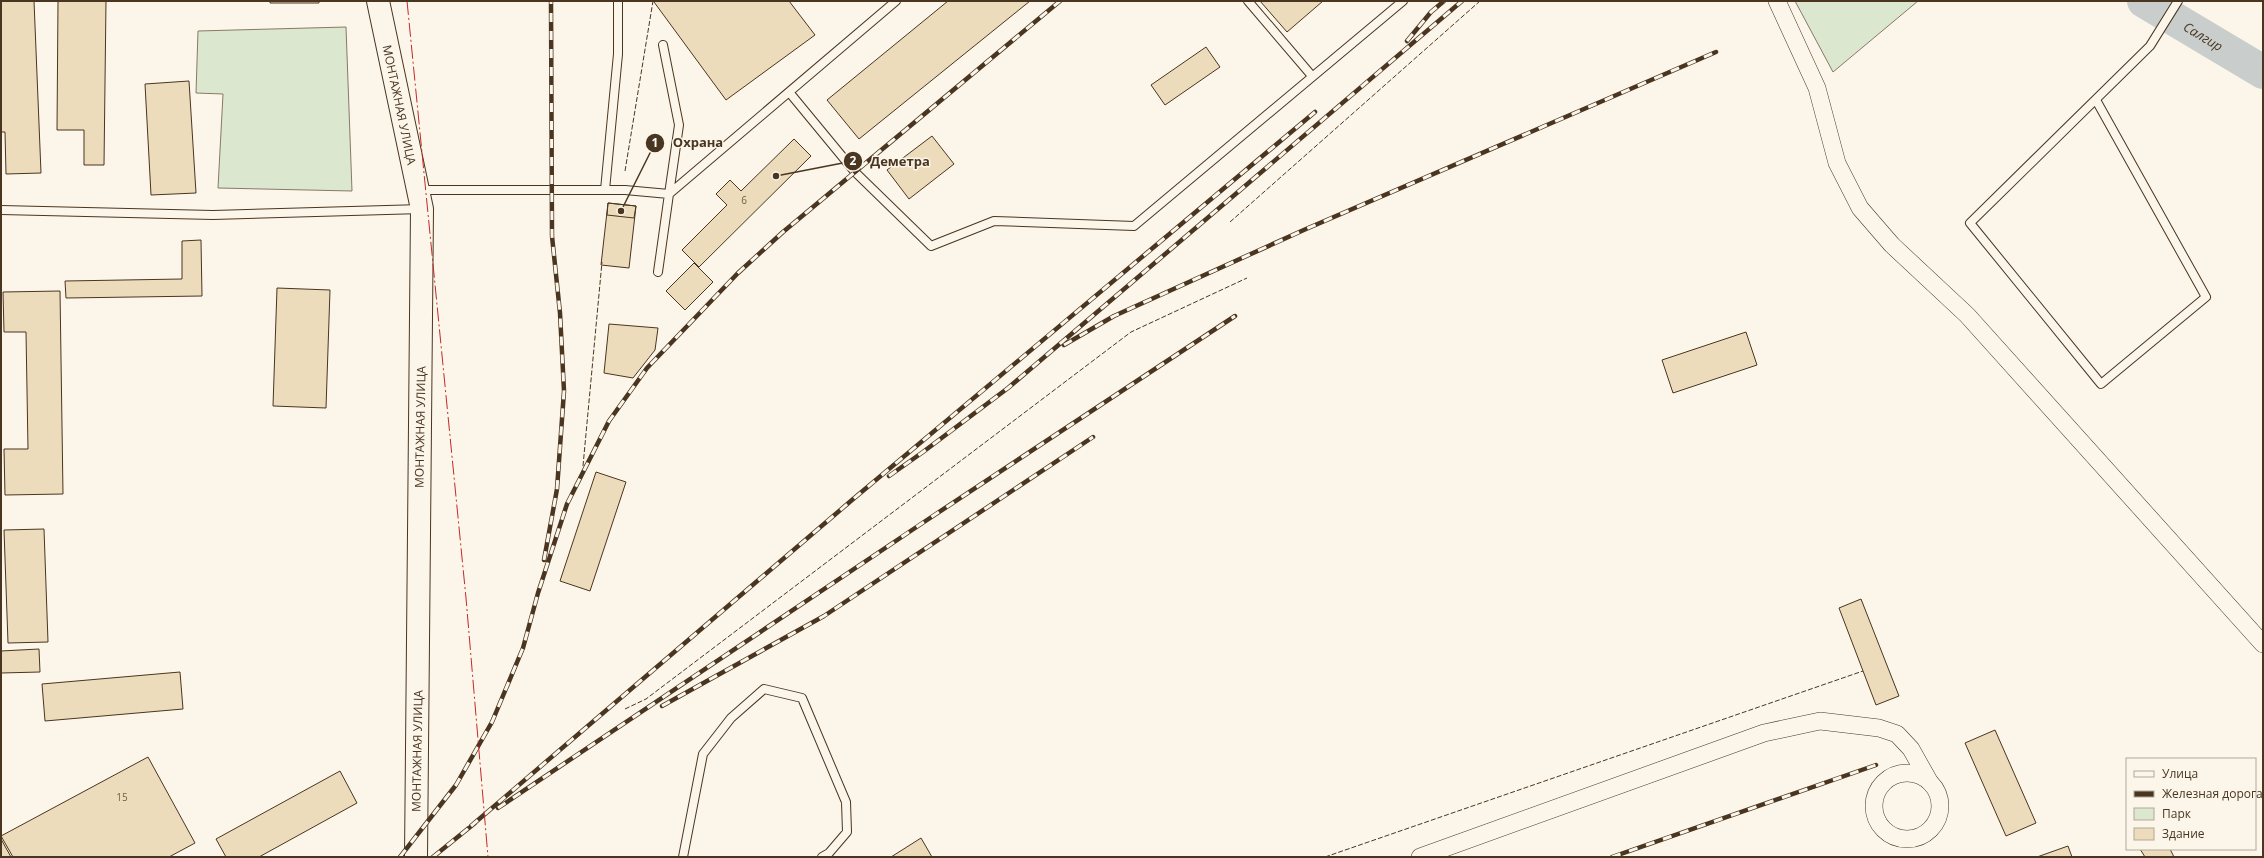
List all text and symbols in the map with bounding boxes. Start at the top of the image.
water label: Салгир [2180,18,2226,55]
street label: МОНТАЖНАЯ УЛИЦА [379,43,421,167]
callout: Охрана [645,130,731,155]
text: Охрана [673,133,723,151]
text: 1 [652,134,658,151]
callout: Деметра [843,149,938,174]
text: 2 [850,152,857,169]
text: Деметра [870,152,930,170]
house number: 6 [741,193,747,207]
street label: МОНТАЖНАЯ УЛИЦА [410,366,430,488]
street label: МОНТАЖНАЯ УЛИЦА [407,690,427,812]
legend [2126,758,2256,850]
text: Улица [2162,765,2198,782]
text: Железная дорога [2162,785,2263,802]
house number: 15 [116,790,128,804]
text: Парк [2162,805,2192,822]
text: Здание [2162,825,2205,842]

